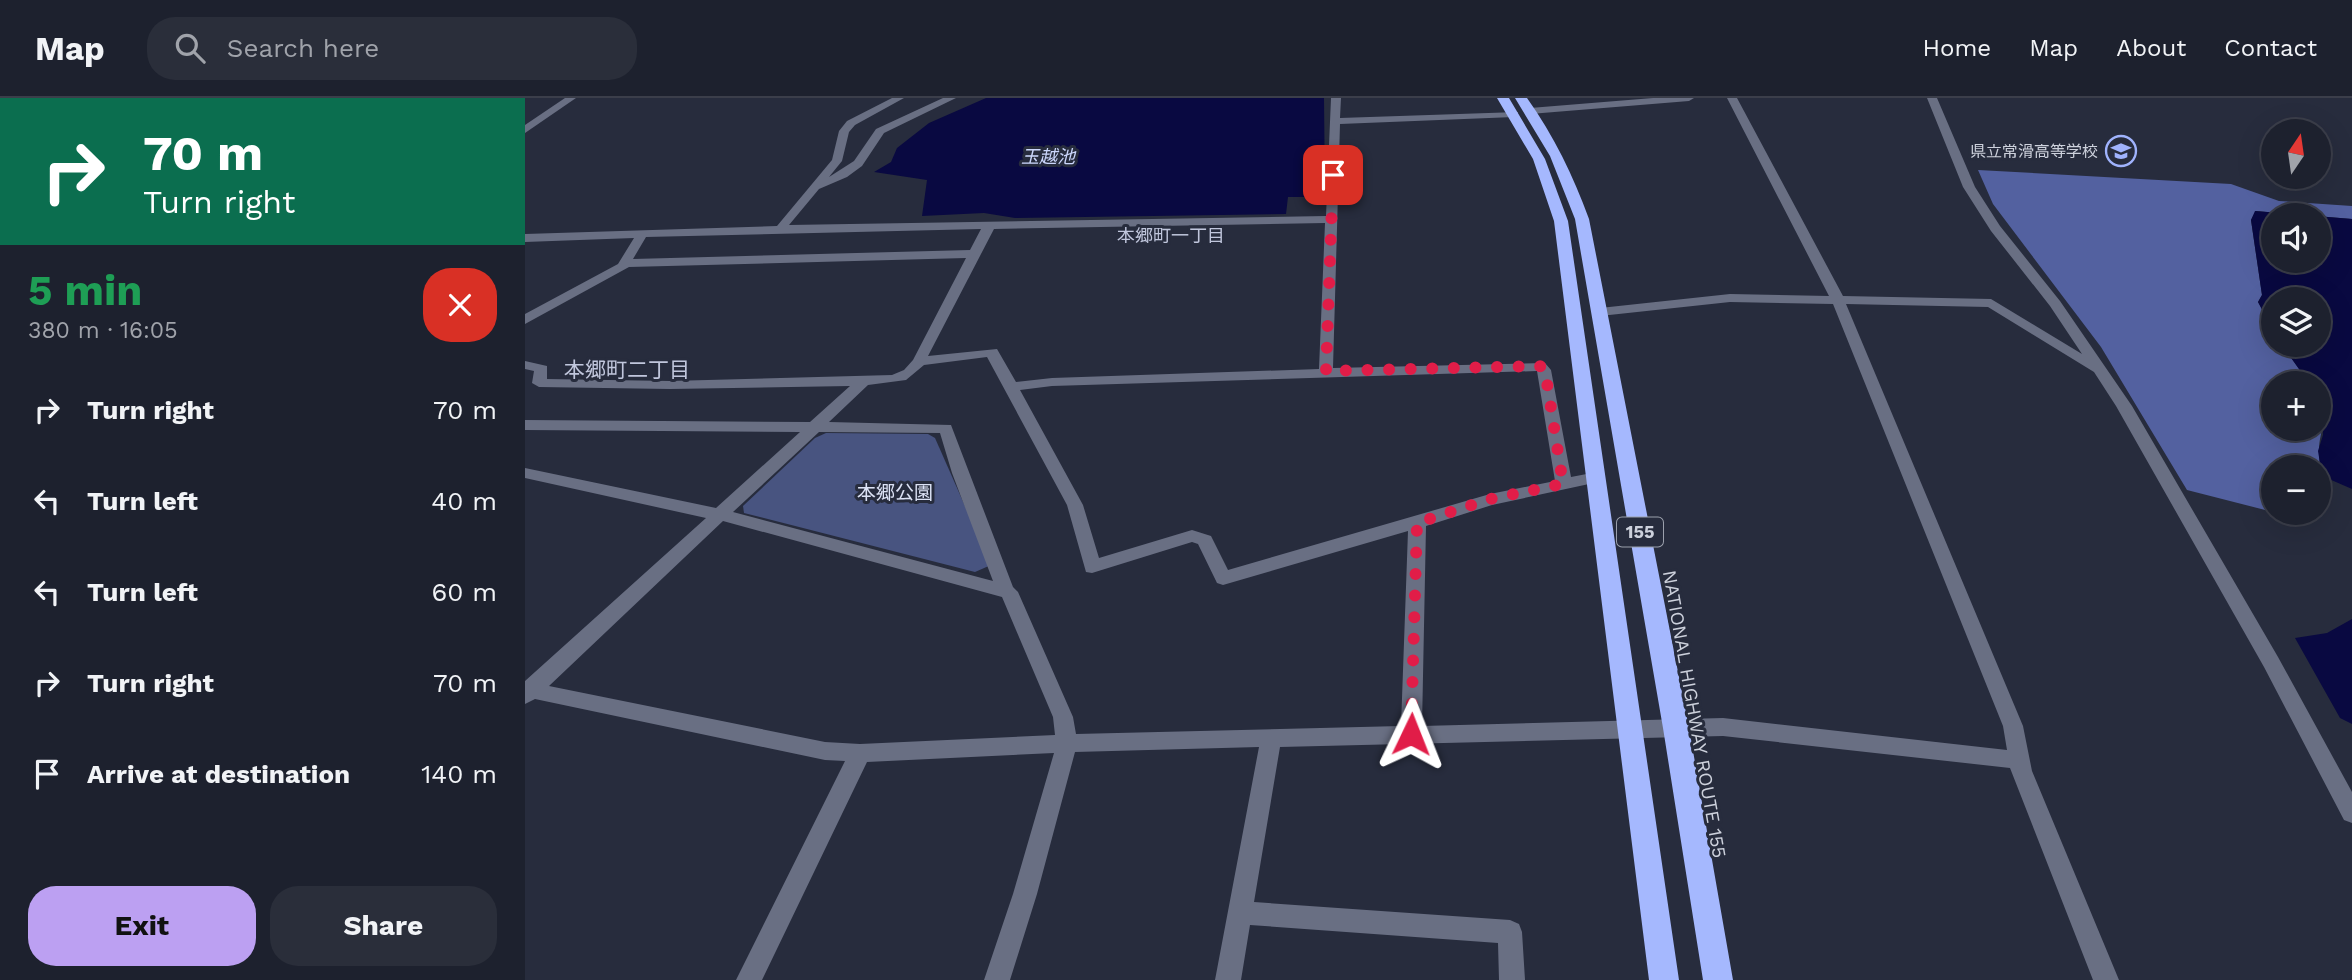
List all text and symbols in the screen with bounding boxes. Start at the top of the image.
search box [147,17,637,80]
text: Map [35,29,105,68]
icon: search [171,29,209,67]
text: Search here [227,33,379,63]
text: Home [1923,34,1991,62]
text: Map [2029,34,2078,62]
text: About [2116,34,2186,62]
text: Contact [2224,34,2317,62]
north arrow [2261,119,2331,189]
map controls [2261,119,2331,525]
text: 70 m [143,124,263,182]
icon: right [28,126,119,217]
school or university icon: 県立常滑高等学校 [2104,134,2138,168]
place label: 県立常滑高等学校 [1970,142,2098,161]
pin [1303,145,1363,205]
water label: 玉越池 [1021,146,1077,167]
icon: arrive [1314,156,1352,194]
text: Turn right [143,183,295,221]
button: sound [2261,203,2331,273]
district label: 本郷町一丁目 [1117,225,1225,246]
text: 5 min [28,266,142,315]
button: close [423,268,497,342]
button: layers [2261,287,2331,357]
text: 380 m · 16:05 [28,317,178,344]
district label: 本郷町二丁目 [564,357,690,382]
button: + [2261,371,2331,441]
icon: right [28,391,66,429]
text: Turn right [87,395,214,425]
text: 70 m [433,395,497,425]
button: − [2261,455,2331,525]
park label: 本郷公園 [857,481,933,504]
icon: left [28,482,66,520]
text: Turn left [87,486,198,516]
text: 40 m [431,486,497,516]
road number: 155 [1617,518,1663,546]
street label: NATIONAL HIGHWAY ROUTE 155 [1658,568,1731,860]
icon: left [28,573,66,611]
text: Turn left [87,577,198,607]
text: 60 m [431,577,497,607]
icon: right [28,664,66,702]
text: Turn right [87,668,214,698]
text: 70 m [433,668,497,698]
position arrow [1374,697,1448,771]
icon: arrive [28,755,66,793]
text: Arrive at destination [87,759,350,789]
text: 140 m [421,759,497,789]
button: Exit [28,886,256,966]
button: Share [270,886,497,966]

